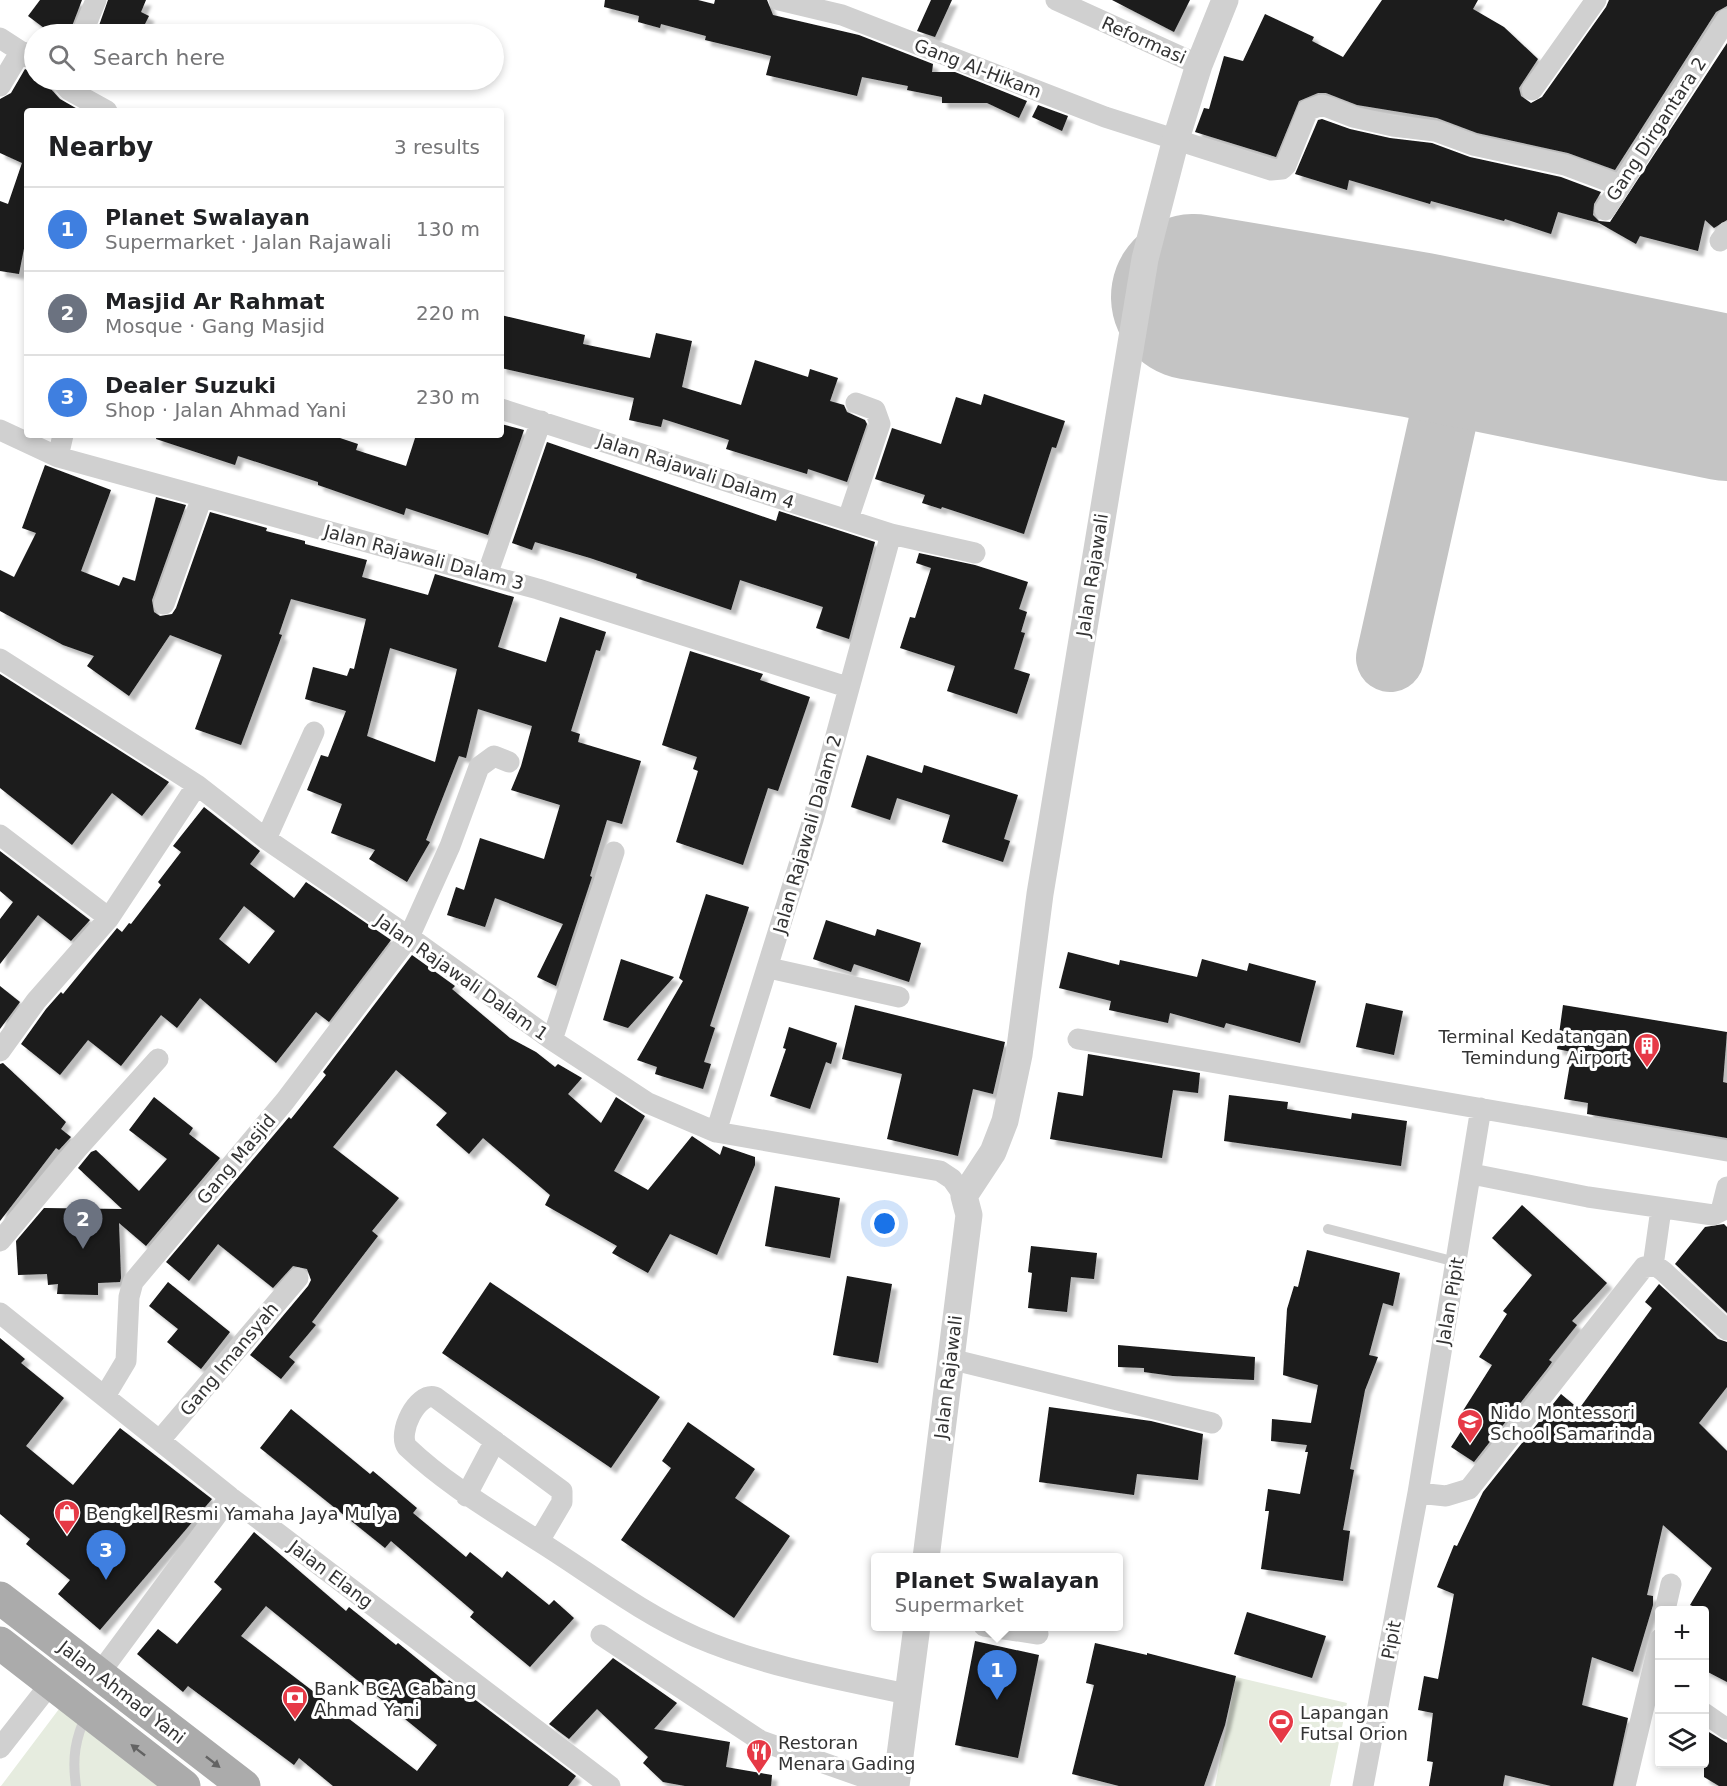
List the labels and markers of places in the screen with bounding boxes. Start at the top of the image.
place label: Terminal Kedatangan Temindung Airport [1437,1026,1628,1068]
building icon: Terminal Kedatangan Temindung Airport [1632,1031,1662,1069]
pin: 2 [64,1200,103,1249]
place label: Nido Montessori School Samarinda [1490,1402,1653,1444]
school or university icon: Nido Montessori School Samarinda [1455,1407,1485,1445]
shop icon: Bengkel Resmi Yamaha Jaya Mulya [52,1498,82,1536]
place label: Bengkel Resmi Yamaha Jaya Mulya [86,1503,398,1524]
pin: 3 [86,1530,126,1580]
pin: 1 [978,1650,1016,1700]
place label: Bank BCA Cabang Ahmad Yani [314,1678,476,1720]
bank icon: Bank BCA Cabang Ahmad Yani [280,1683,310,1721]
place label: Lapangan Futsal Orion [1300,1702,1408,1744]
sports icon: Lapangan Futsal Orion [1266,1707,1296,1745]
place label: Restoran Menara Gading [778,1732,915,1774]
restaurant icon: Restoran Menara Gading [744,1737,774,1775]

